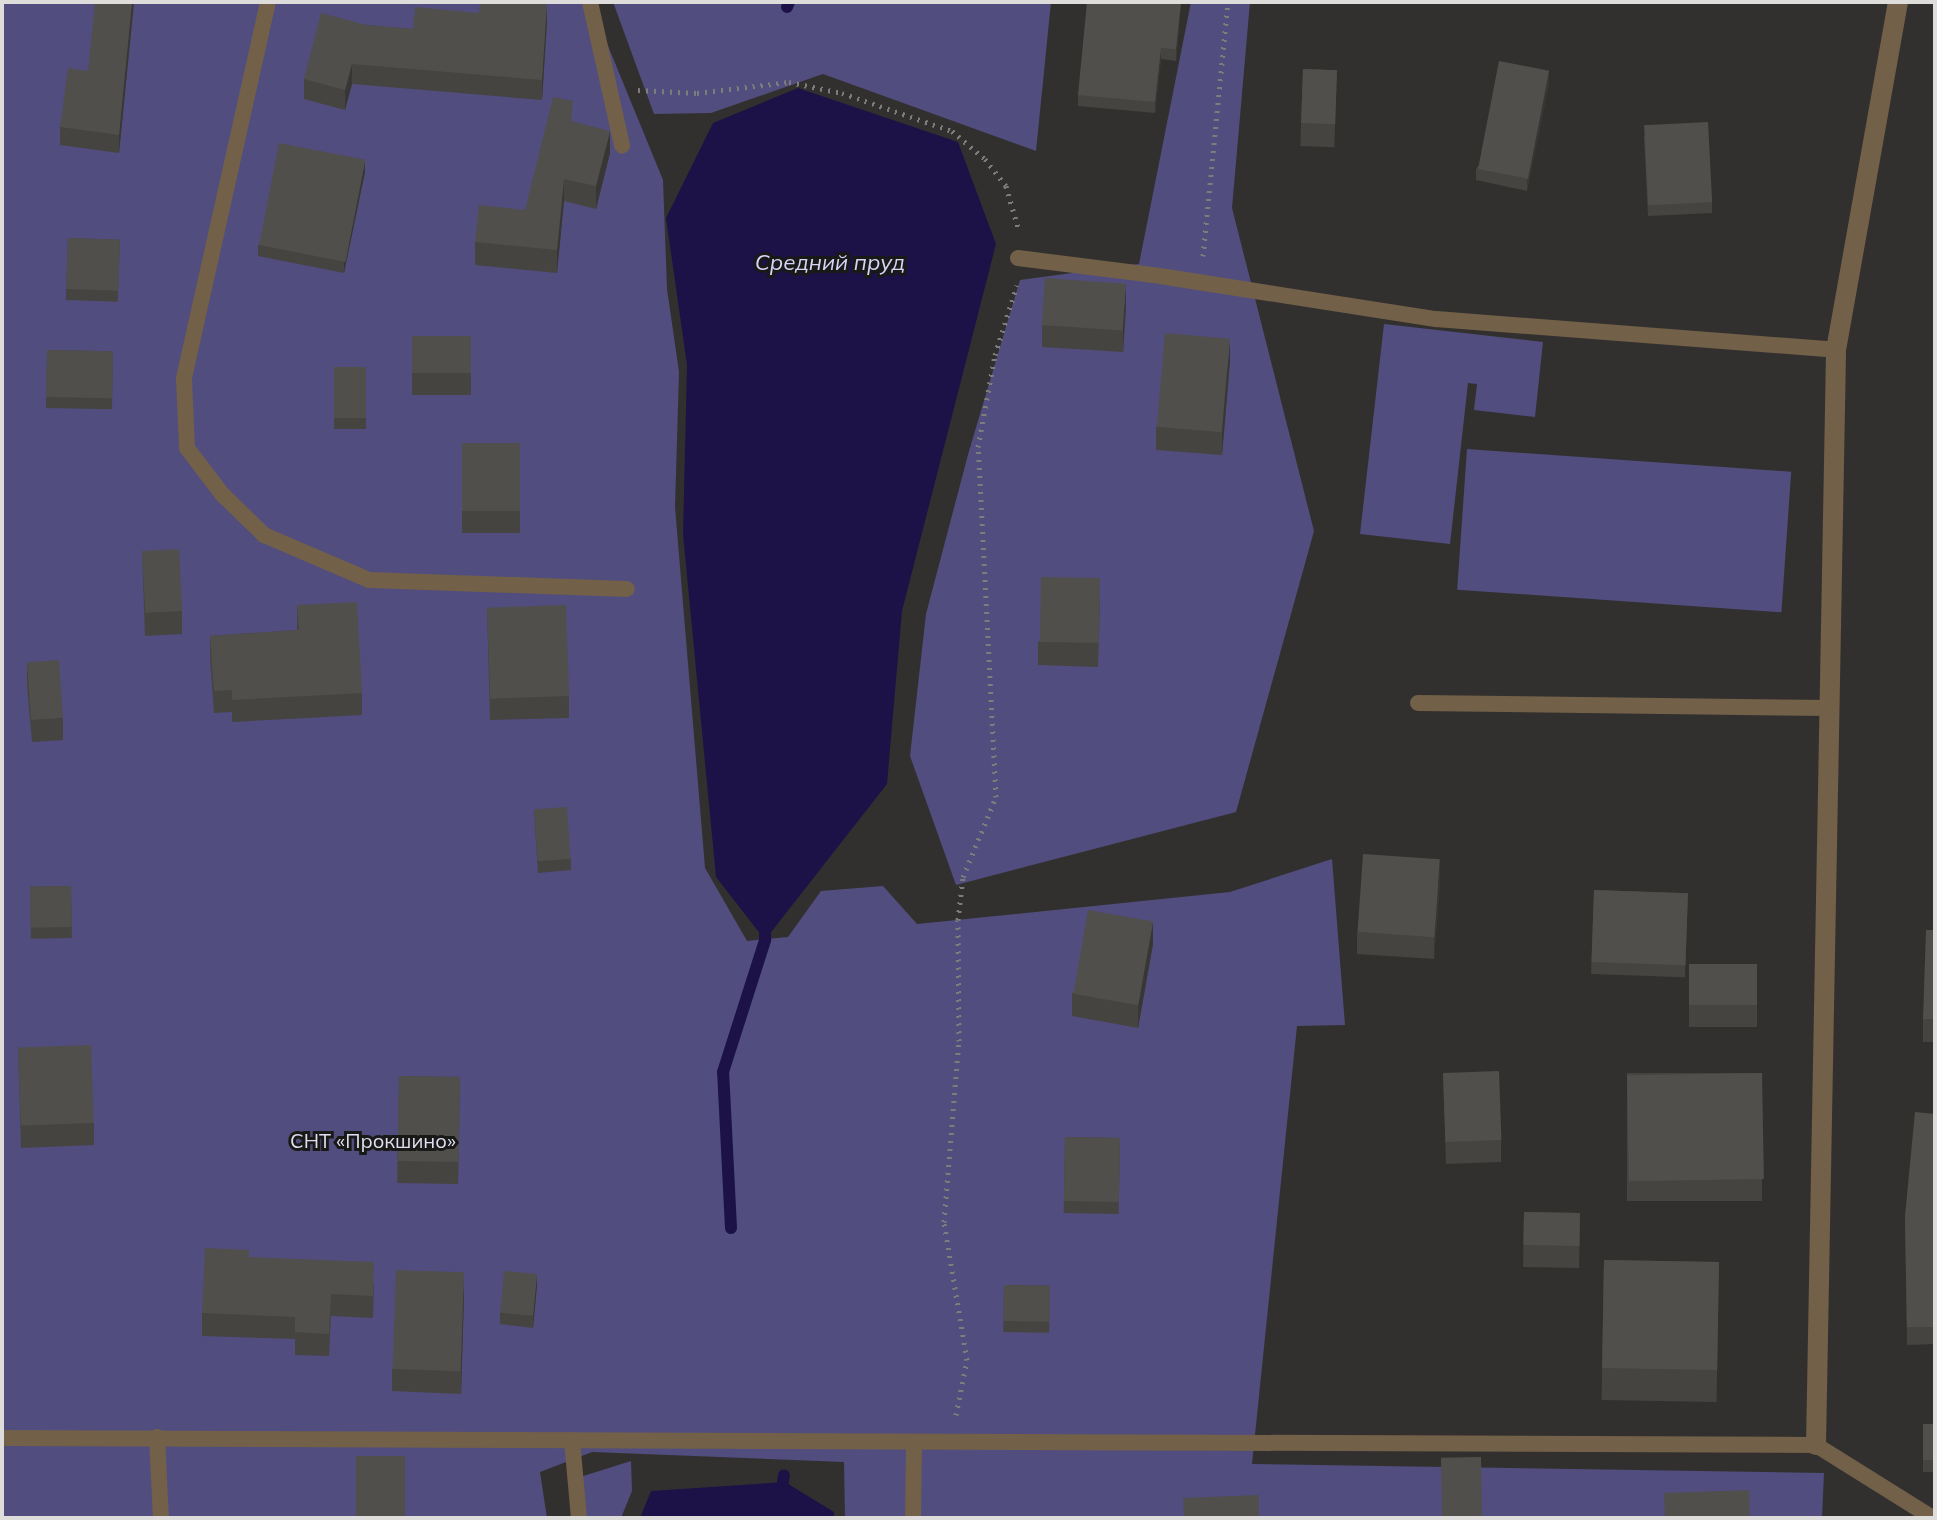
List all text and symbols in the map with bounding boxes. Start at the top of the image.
water label: Средний пруд [755,250,905,276]
park label: СНТ «Прокшино» [290,1128,456,1152]

